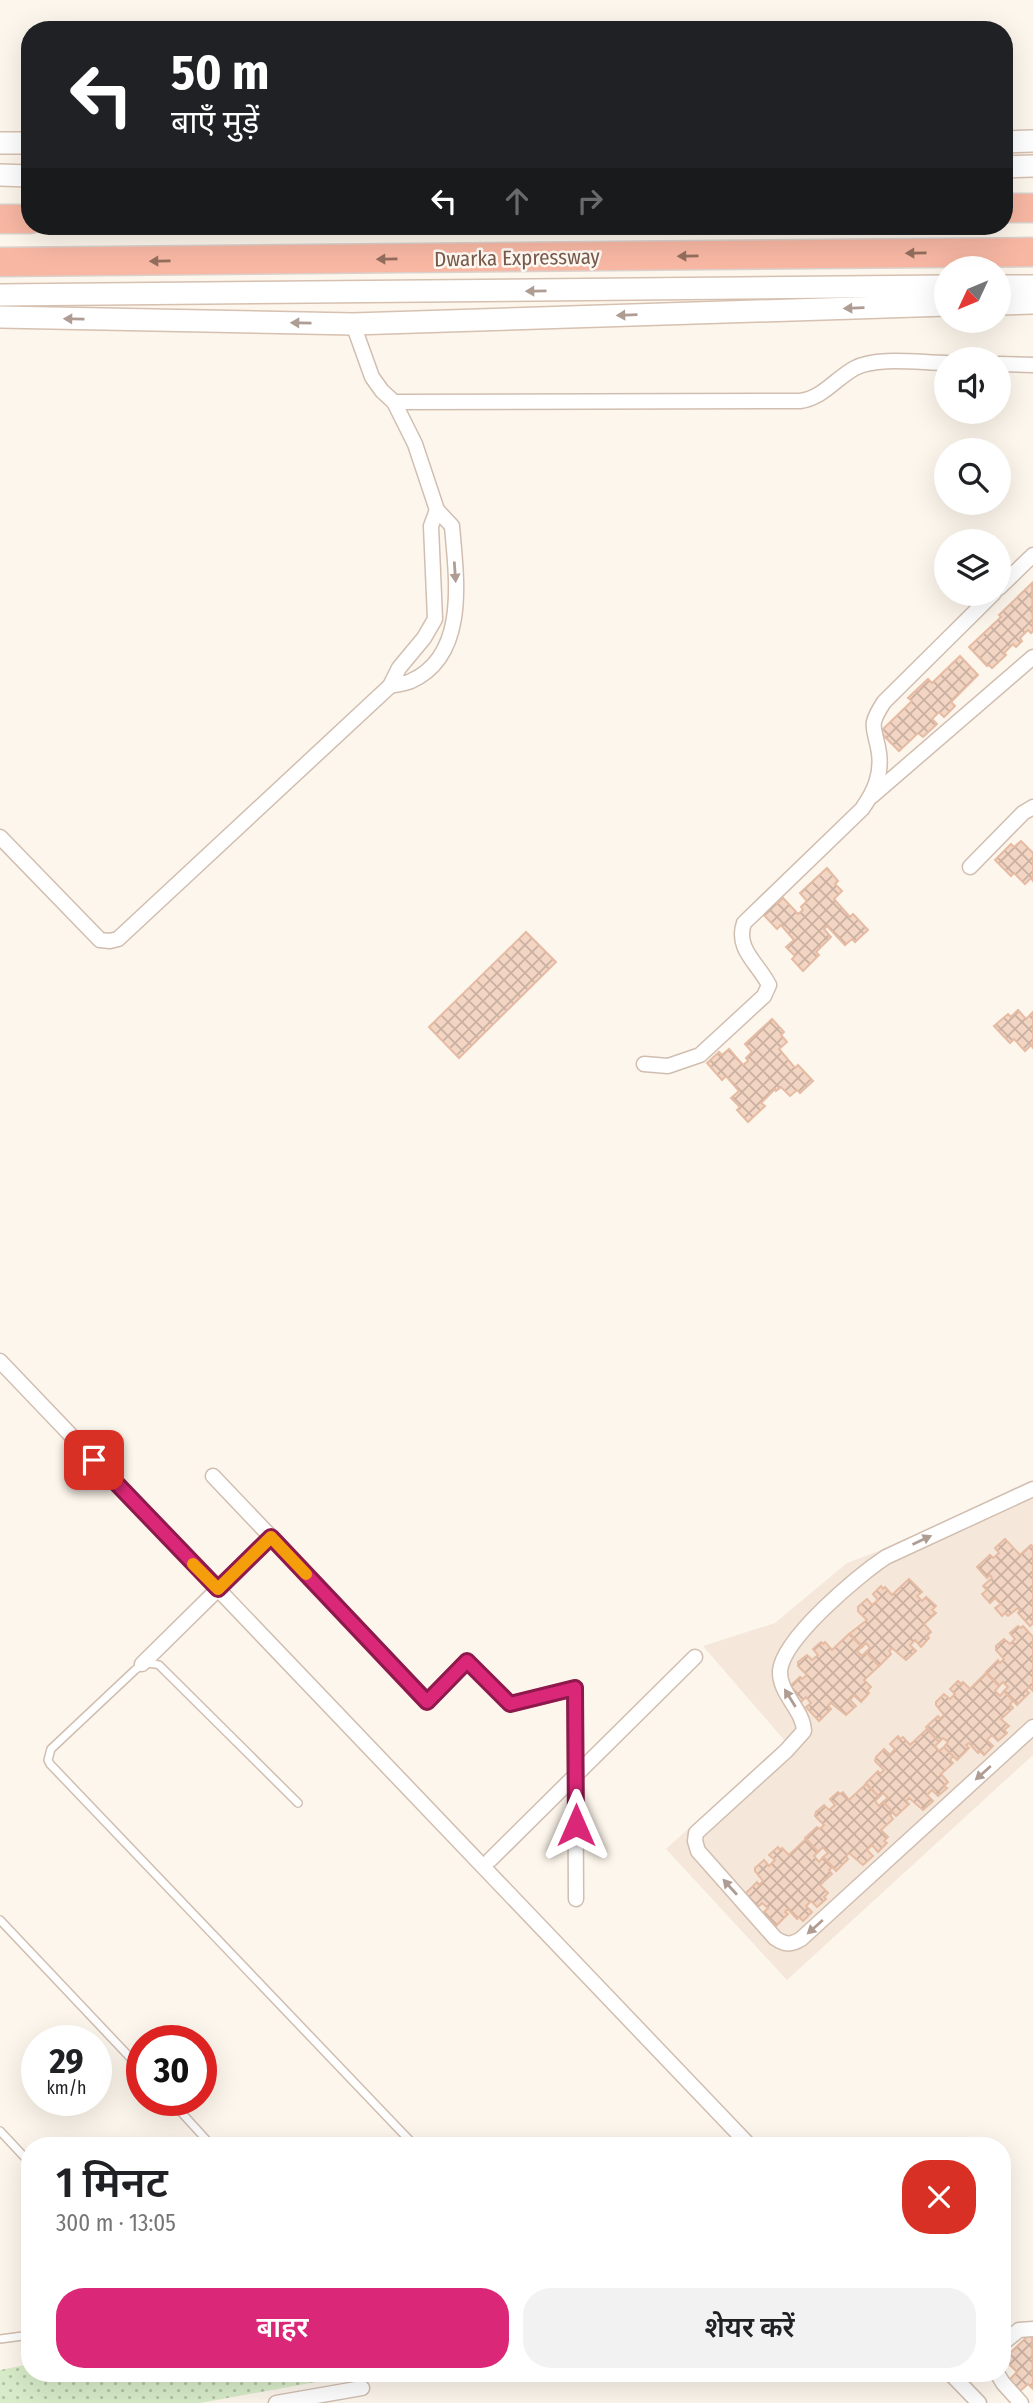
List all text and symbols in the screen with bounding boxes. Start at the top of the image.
text: 50 m [171,43,269,102]
icon: left [56,49,147,140]
text: बाएँ मुड़ें [171,103,259,141]
icon: left [425,182,463,220]
icon: ahead [498,182,536,220]
icon: right [571,182,609,220]
street label: Dwarka Expressway [434,244,601,272]
one-way arrow [905,247,927,259]
one-way arrow [677,250,699,262]
one-way arrow [376,253,398,265]
one-way arrow [149,255,171,267]
north arrow [934,256,1012,332]
map controls [934,256,1011,606]
one-way arrow [524,285,546,297]
one-way arrow [843,302,865,313]
one-way arrow [615,309,637,320]
one-way arrow [63,313,85,325]
one-way arrow [290,317,312,329]
button: sound [934,347,1011,424]
button: search [934,438,1011,515]
button: layers [934,529,1011,606]
one-way arrow [450,562,461,584]
pin [64,1430,124,1490]
icon: arrive [75,1441,113,1479]
one-way arrow [912,1534,932,1546]
one-way arrow [784,1689,797,1708]
one-way arrow [975,1765,992,1781]
position arrow [539,1788,613,1862]
one-way arrow [723,1878,738,1895]
one-way arrow [806,1919,824,1935]
speed limit sign: 30 [126,2025,217,2116]
text: 29 [49,2040,84,2082]
text: km/h [46,2077,87,2099]
text: 1 मिनट [56,2158,168,2208]
button: close [902,2160,976,2234]
text: 300 m · 13:05 [56,2209,176,2237]
button: बाहर [56,2288,509,2368]
button: शेयर करें [523,2288,976,2368]

